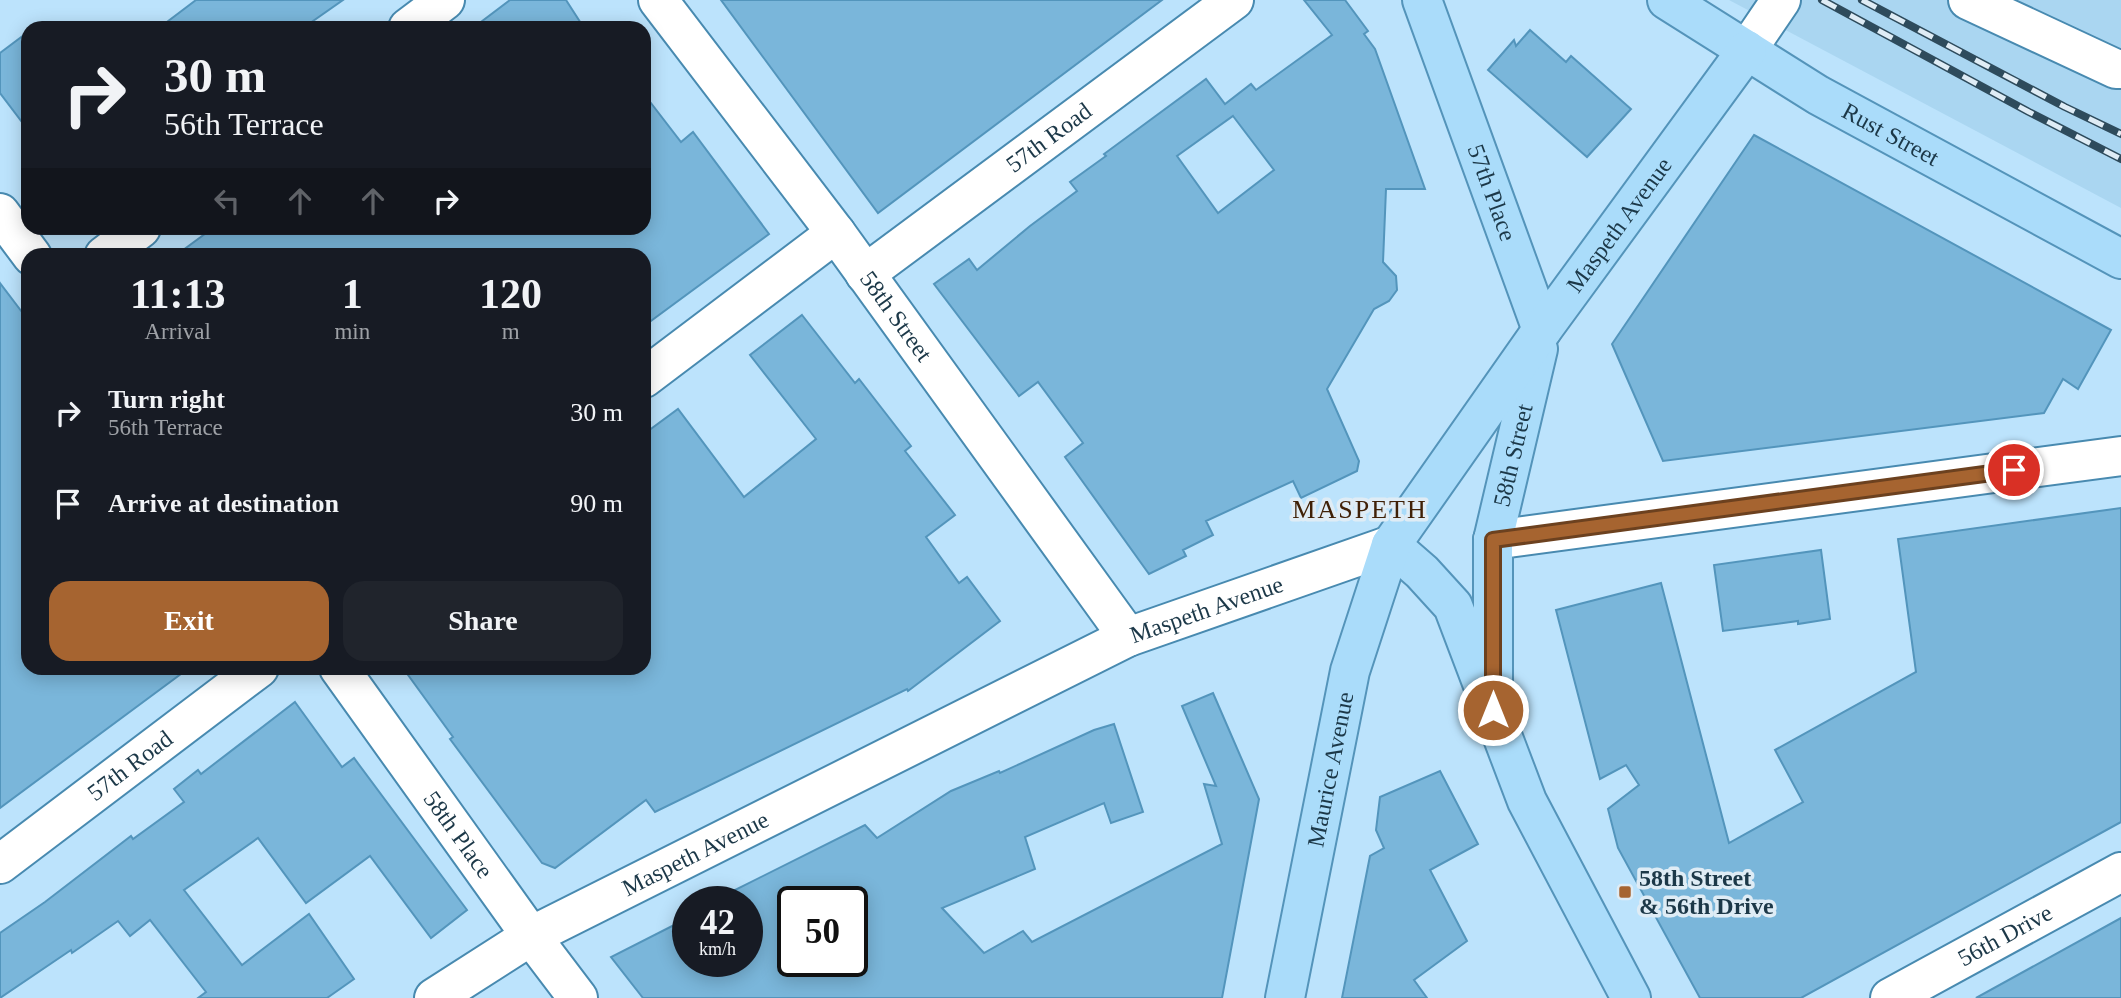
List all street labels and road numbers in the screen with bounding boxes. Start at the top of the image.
street label: 57th Road [1001,97,1096,178]
street label: Rust Street [1838,98,1944,171]
street label: 57th Place [1463,141,1521,244]
street label: Maspeth Avenue [1561,152,1677,297]
street label: 58th Street [855,266,938,367]
street label: 58th Street [1488,401,1538,509]
street label: Maspeth Avenue [1127,571,1286,648]
street label: Maurice Avenue [1302,690,1359,849]
street label: 57th Road [83,725,177,806]
street label: 58th Place [419,786,498,883]
street label: Maspeth Avenue [618,806,773,901]
street label: 56th Drive [1953,899,2057,971]

